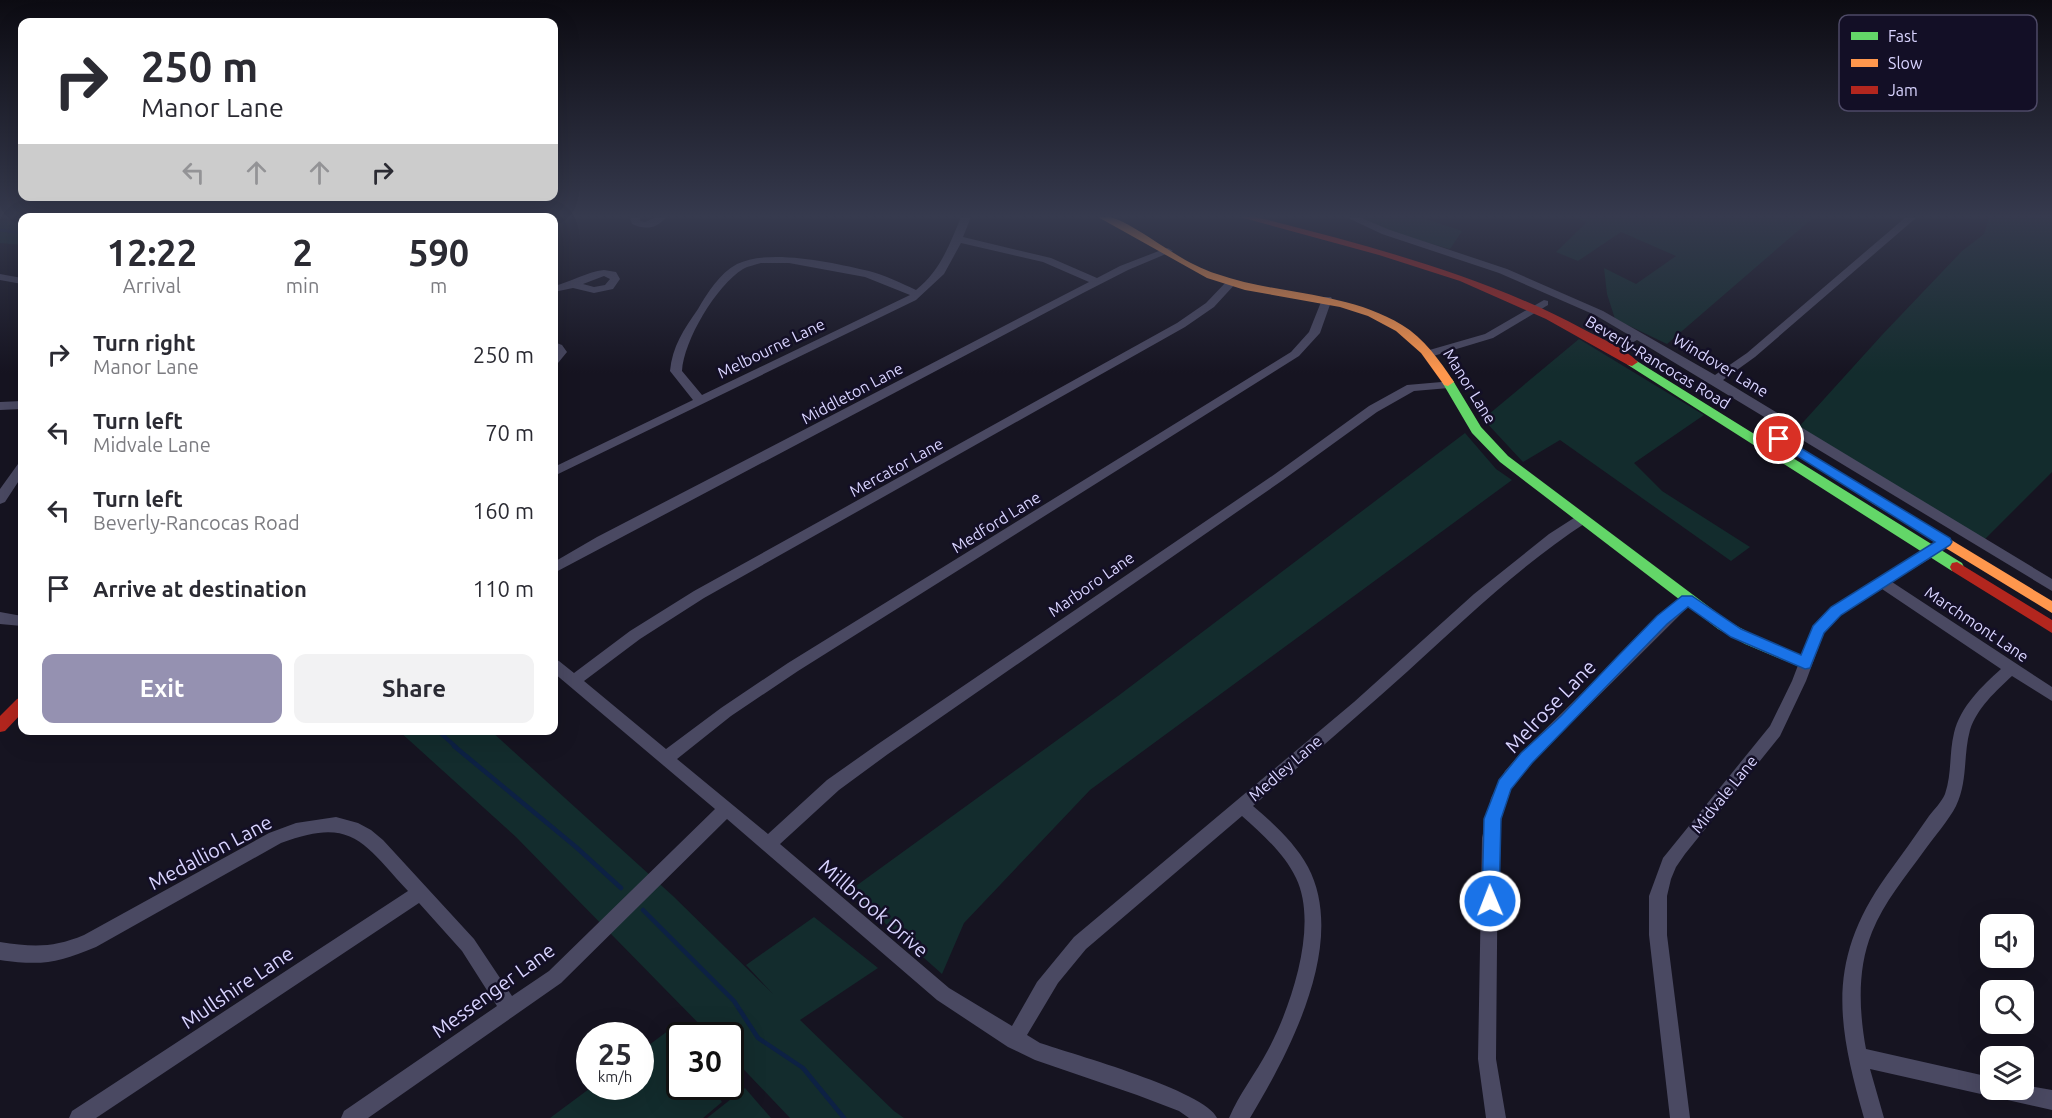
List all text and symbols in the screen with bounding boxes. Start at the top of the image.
legend [1839,15,2037,111]
text: Fast [1888,27,1918,45]
icon: right [42,42,120,120]
text: 250 m [141,43,258,90]
text: Slow [1888,54,1923,72]
text: Jam [1888,81,1918,99]
text: Manor Lane [141,92,284,122]
icon: left [177,156,210,189]
icon: ahead [240,156,273,189]
icon: ahead [303,156,336,189]
icon: right [366,156,399,189]
text: 12:22 [107,232,197,273]
text: 2 [292,232,313,273]
text: 590 [408,232,469,273]
text: Arrival [123,274,181,297]
text: min [286,274,319,297]
text: m [430,274,447,297]
street label: Beverly-Rancocas Road [1583,312,1733,412]
street label: Melbourne Lane [715,314,827,382]
text: Turn right [93,330,195,355]
street label: Windover Lane [1670,330,1772,400]
icon: right [42,338,75,371]
text: 250 m [473,342,534,367]
street label: Manor Lane [1440,345,1500,427]
text: Manor Lane [93,355,199,378]
street label: Middleton Lane [798,359,906,427]
text: Turn left [93,408,183,433]
pin [1753,413,1804,464]
icon: left [42,416,75,449]
text: 70 m [485,420,534,445]
icon: arrive [1762,422,1795,455]
text: Midvale Lane [93,433,211,456]
street label: Mercator Lane [846,434,946,500]
text: Turn left [93,486,183,511]
street label: Medford Lane [948,488,1044,556]
icon: left [42,494,75,527]
text: 160 m [473,498,534,523]
text: Beverly-Rancocas Road [93,511,300,534]
street label: Marboro Lane [1045,548,1137,620]
icon: arrive [42,572,75,605]
text: Arrive at destination [93,576,307,601]
text: 110 m [473,576,534,601]
street label: Marchmont Lane [1922,583,2032,665]
button: Exit [42,654,282,723]
button: Share [294,654,534,723]
street label: Melrose Lane [1500,655,1600,757]
street label: Medley Lane [1245,731,1325,805]
street label: Midvale Lane [1687,752,1761,836]
street label: Medallion Lane [144,810,276,894]
street label: Millbrook Drive [815,854,933,962]
position arrow [1458,869,1522,933]
map controls [1980,914,2034,1100]
button: sound [1980,914,2034,968]
street label: Messenger Lane [427,938,559,1042]
street label: Mullshire Lane [177,941,297,1033]
button: search [1980,980,2034,1034]
speed limit sign: 30 [666,1022,744,1100]
text: 25 [598,1037,632,1071]
button: layers [1980,1046,2034,1100]
text: km/h [598,1068,632,1085]

